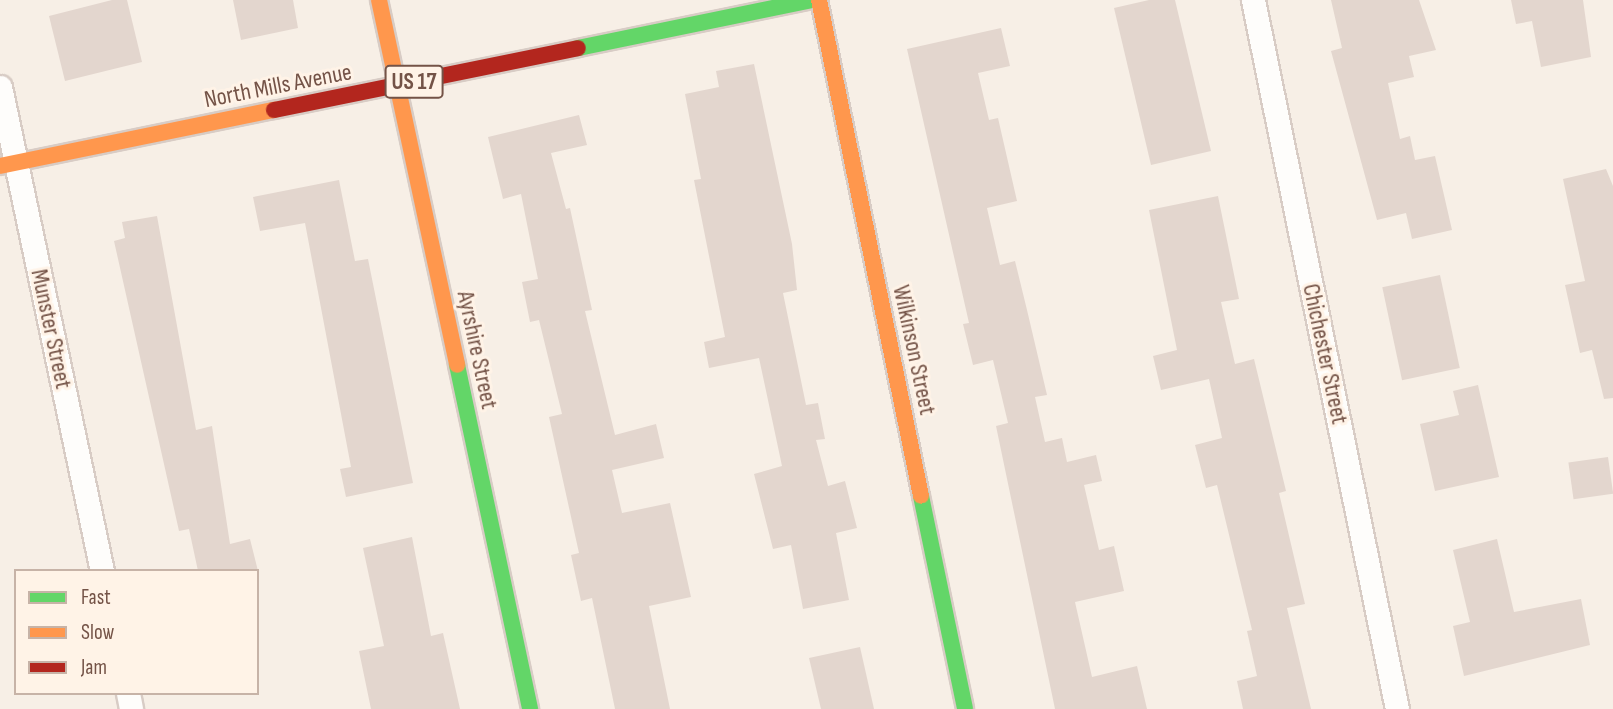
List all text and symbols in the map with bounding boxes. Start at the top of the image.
street label: North Mills Avenue [202,58,354,114]
road number: US 17 [384,62,444,102]
street label: Munster Street [24,267,78,391]
street label: Chichester Street [1296,281,1354,427]
street label: Wilkinson Street [886,283,942,417]
street label: Ayrshire Street [450,288,504,412]
legend [14,569,259,695]
text: Fast [81,585,111,610]
text: Slow [81,620,114,645]
text: Jam [81,655,107,680]

